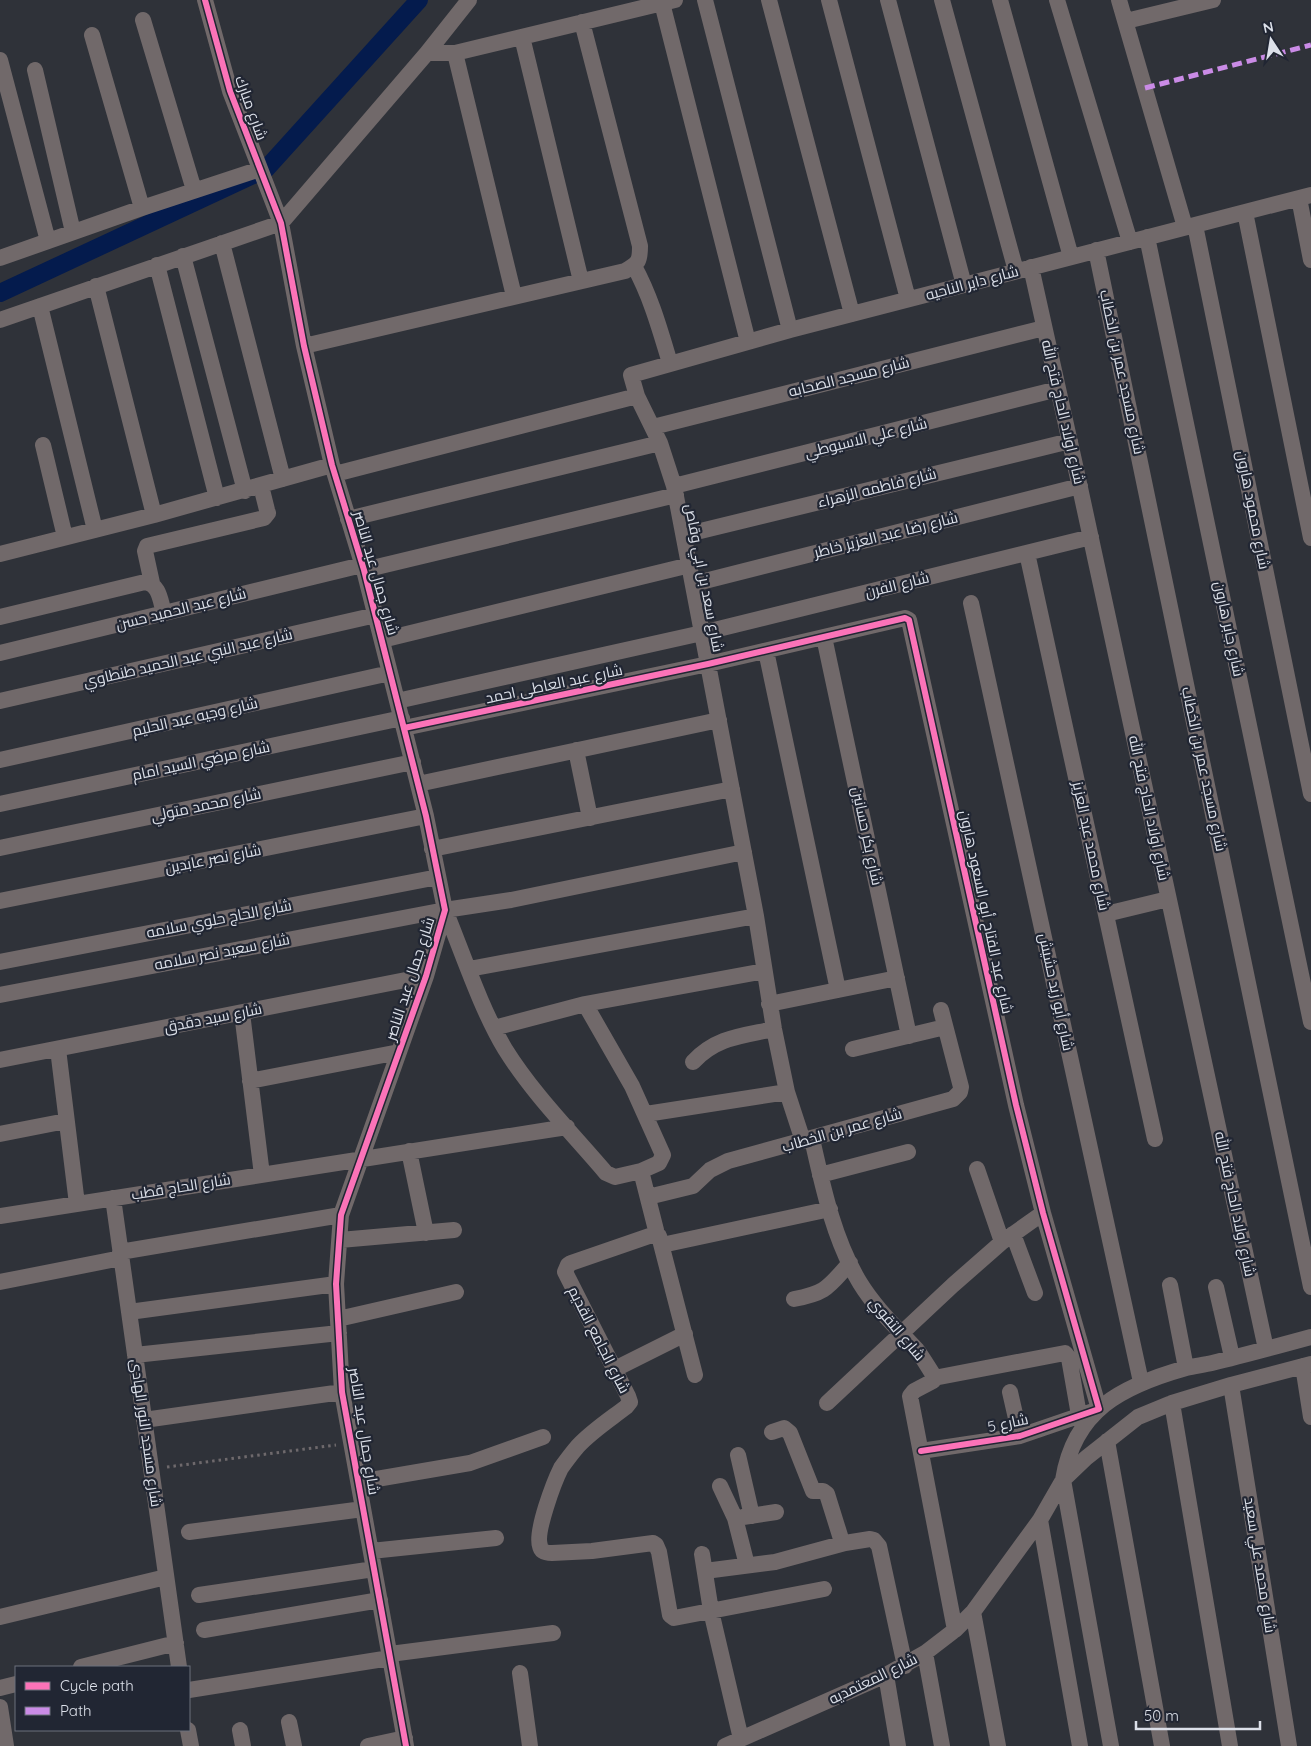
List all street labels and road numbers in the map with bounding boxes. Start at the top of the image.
street label: شارع مبارك [229,73,272,143]
street label: شارع داير الناحيه [923,261,1021,306]
street label: شارع مسجد عمر بن الخطاب [1094,288,1149,456]
street label: شارع اولاد الحاج فتح الله [1036,338,1089,486]
street label: شارع مسجد الصحابه [786,352,912,403]
street label: شارع علي الاسيوطي [803,413,930,465]
street label: شارع محمود هارون [1231,449,1274,571]
street label: شارع فاطمه الزهراء [815,464,939,513]
street label: شارع سعد بن ابي وقاص [678,502,728,654]
street label: شارع جمال عبد الناصر [347,507,403,638]
street label: شارع رضا عبد العزيز خاطر [811,507,960,564]
street label: شارع الفرن [863,567,931,604]
street label: شارع جابر هارون [1208,579,1249,679]
street label: شارع عبد الحميد حسن [114,583,249,636]
street label: شارع عبد النبي عبد الحميد طنطاوي [81,624,295,694]
street label: شارع عبد العاطى احمد [484,660,625,709]
street label: شارع مسجد عمر بن الخطاب [1176,685,1231,853]
street label: شارع وجيه عبد الحليم [130,693,260,742]
street label: شارع اولاد الحاج فتح الله [1123,734,1174,883]
street label: شارع مرضي السيد امام [130,737,272,787]
street label: شارع محمد عبد العزيز [1066,779,1114,913]
street label: شارع محمد متولي [149,784,263,828]
street label: شارع بكر حسانين [846,785,887,887]
street label: شارع عبد الفتاح أبو السعود هارون [954,808,1017,1016]
street label: شارع نصر عابدين [163,840,263,879]
street label: شارع الحاج حلوي سلامه [145,895,294,945]
street label: شارع جمال عبد الناصر [380,915,440,1045]
street label: شارع سعيد نصر سلامه [153,929,291,976]
street label: شارع أبو زيد حشيش [1033,931,1078,1053]
street label: شارع سيد دقدق [162,999,264,1038]
street label: شارع عمر بن الخطاب [780,1103,905,1158]
street label: شارع اولاد الحاج فتح الله [1209,1130,1260,1279]
street label: شارع الحاج قطب [130,1169,232,1206]
street label: شارع الجامع القديم [562,1283,635,1397]
street label: شارع التقوي [863,1293,930,1366]
street label: شارع مسجد النور الهادى [125,1358,166,1508]
street label: شارع جمال عبد الناصر [343,1365,384,1496]
street label: شارع 5 [986,1409,1031,1438]
street label: شارع محمد علي سعيد [1237,1496,1281,1635]
street label: شارع المعتمديه [825,1649,921,1710]

